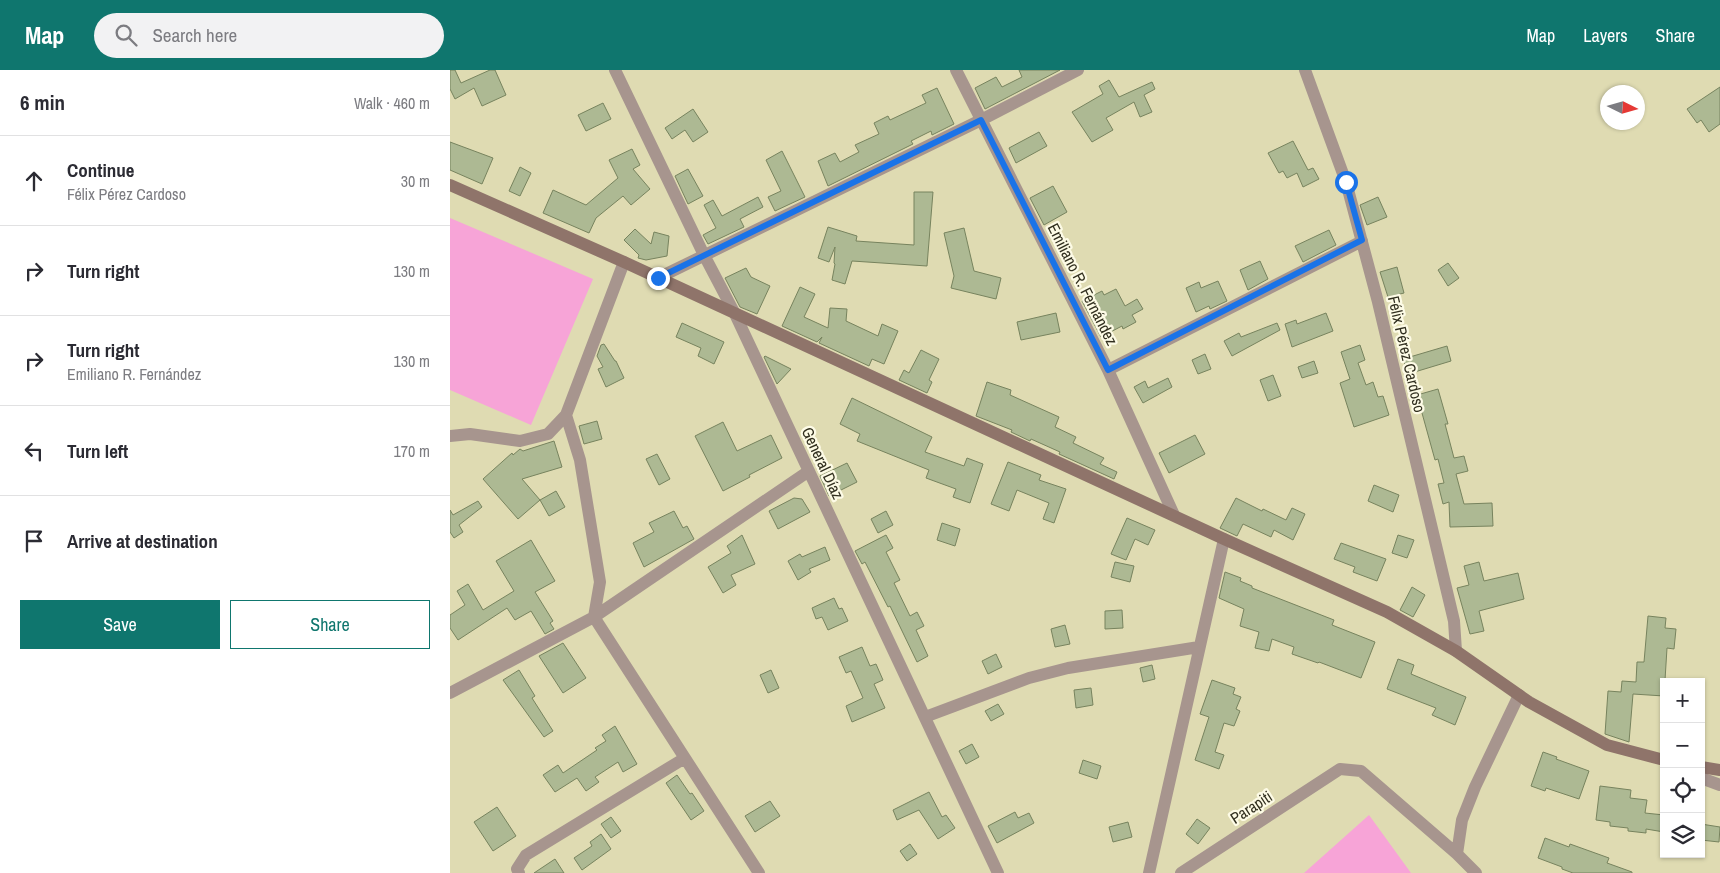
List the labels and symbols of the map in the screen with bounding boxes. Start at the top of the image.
north arrow [1600,85,1645,130]
route start [1335,171,1358,194]
street label: Emiliano R. Fernández [1043,219,1123,349]
route end [647,267,670,290]
street label: Félix Pérez Cardoso [1383,294,1431,414]
street label: General Díaz [797,423,849,503]
street label: Parapiti [1226,785,1276,829]

